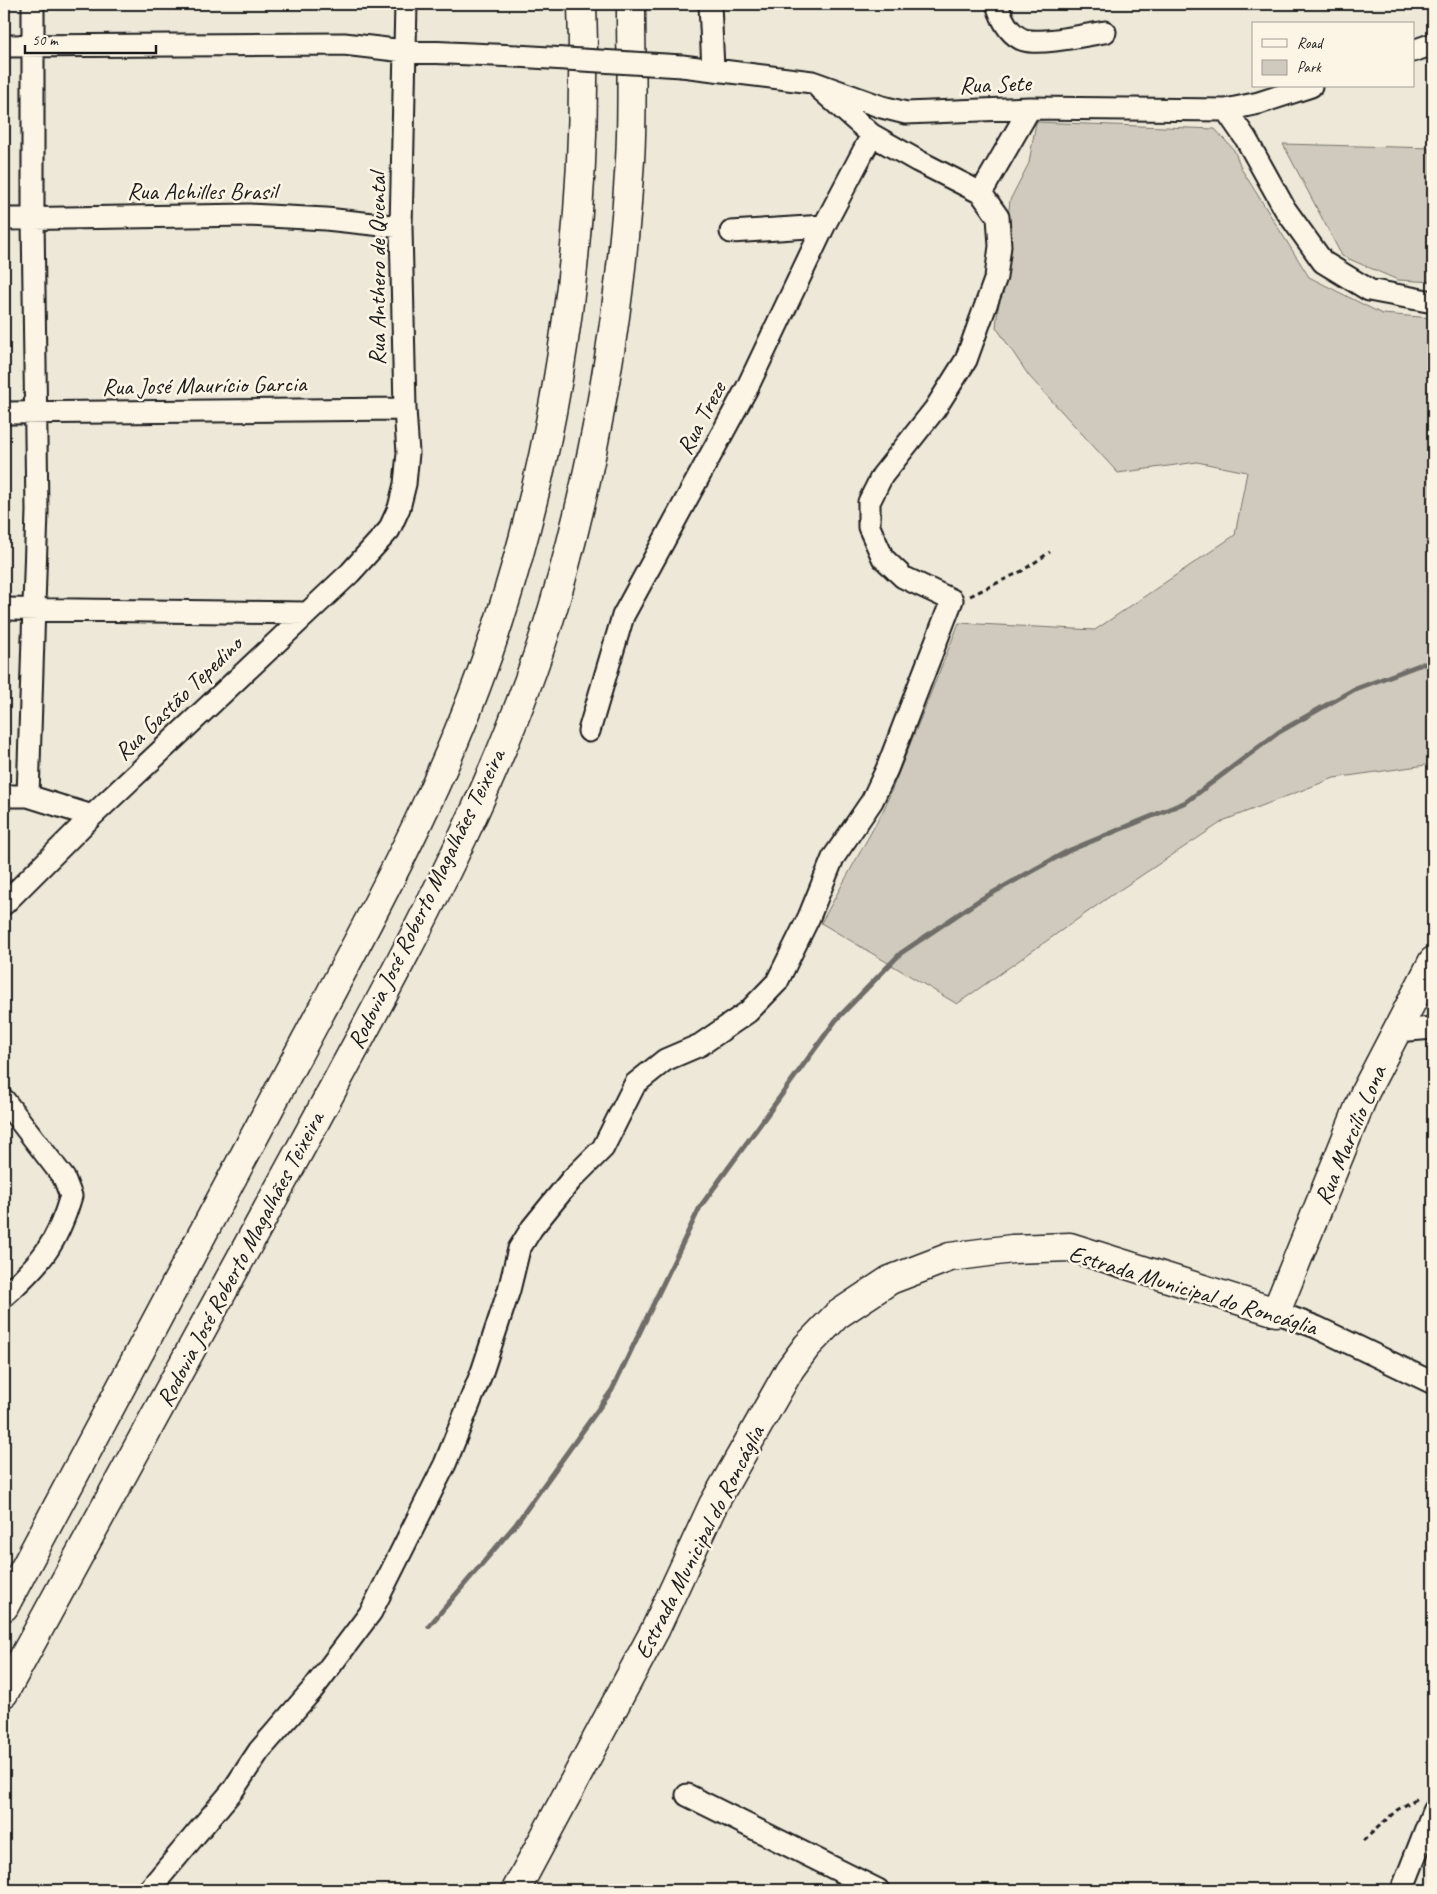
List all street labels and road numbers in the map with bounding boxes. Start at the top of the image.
street label: Rua Sete [959,68,1034,100]
street label: Rua Anthero de Quental [362,169,392,365]
street label: Rua Achilles Brasil [127,176,281,206]
street label: Rua José Maurício Garcia [102,368,308,402]
street label: Rua Treze [669,375,734,460]
street label: Rua Gastão Tepedino [108,628,250,767]
street label: Rodovia José Roberto Magalhães Teixeira [340,742,513,1054]
street label: Rua Marcílio Lona [1307,1060,1393,1209]
street label: Rodovia José Roberto Magalhães Teixeira [149,1105,332,1412]
street label: Estrada Municipal do Roncáglia [1065,1238,1322,1342]
street label: Estrada Municipal do Roncáglia [627,1419,771,1664]

